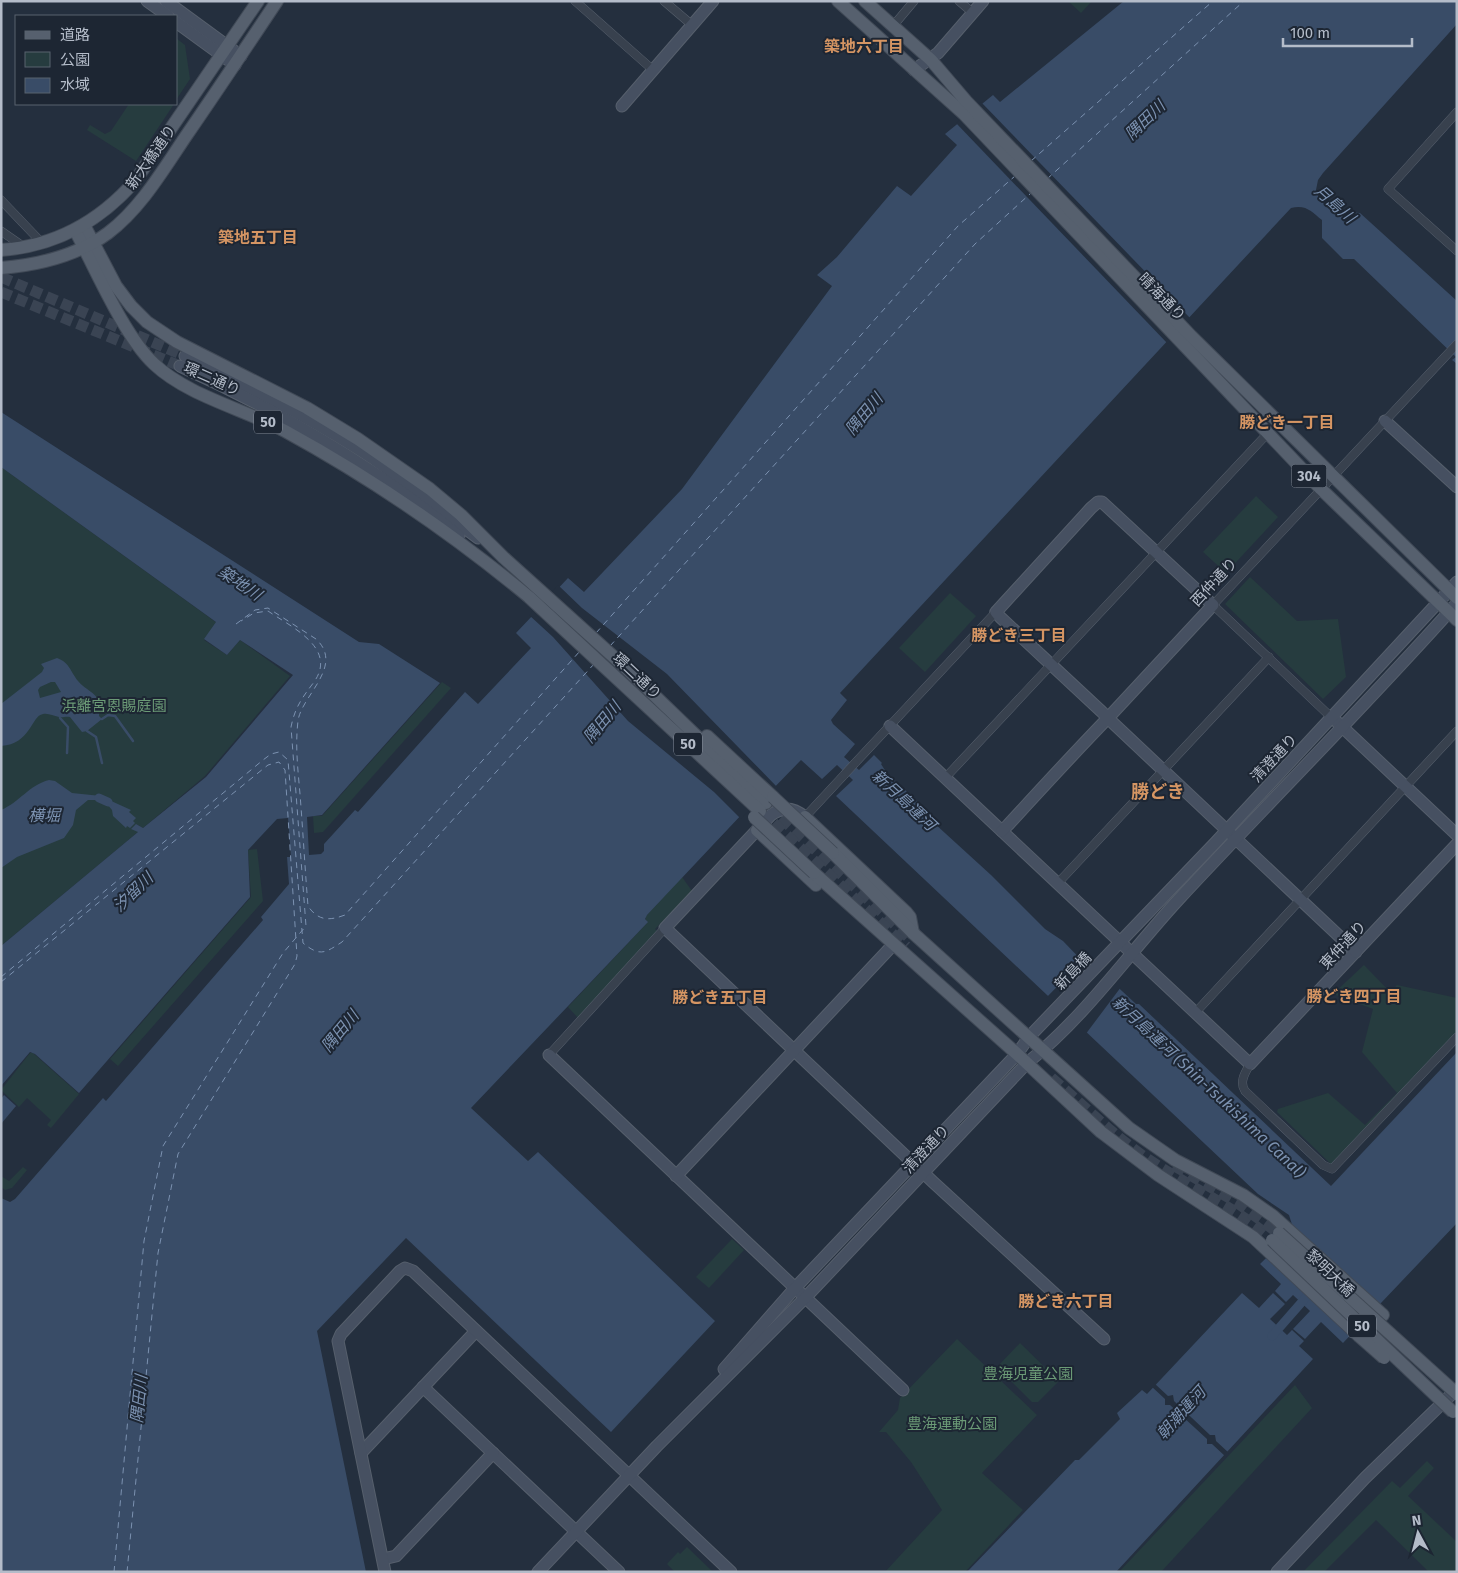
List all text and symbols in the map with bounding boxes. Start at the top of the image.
legend [15,15,178,105]
scale bar [1283,15,1412,47]
text: 100 m [1290,24,1330,42]
text: 道路 [60,26,90,44]
district label: 築地六丁目 [824,37,904,56]
text: 公園 [60,51,90,69]
text: 水域 [60,76,90,94]
water label: 隅田川 [1121,95,1170,144]
street label: 新大橋通り [122,121,180,193]
water label: 月島川 [1311,181,1361,228]
district label: 築地五丁目 [218,228,298,247]
street label: 晴海通り [1135,269,1189,325]
street label: 環二通り [181,359,243,399]
water label: 隅田川 [841,388,888,438]
road number: 50 [254,411,282,434]
district label: 勝どき一丁目 [1239,413,1335,432]
road number: 304 [1292,464,1326,488]
street label: 西仲通り [1187,554,1241,610]
water label: 築地川 [215,562,267,605]
district label: 勝どき三丁目 [971,626,1067,645]
street label: 環二通り [609,649,665,703]
water label: 隅田川 [579,696,626,746]
park label: 浜離宮恩賜庭園 [61,697,167,715]
street label: 清澄通り [1247,730,1301,786]
road number: 50 [674,732,702,756]
water label: 新月島運河 [868,766,942,836]
district label: 勝どき [1131,781,1185,803]
water label: 横堀 [28,806,63,825]
water label: 汐留川 [109,867,158,916]
street label: 東仲通り [1316,917,1370,973]
street label: 新島橋 [1051,949,1095,993]
district label: 勝どき四丁目 [1306,987,1402,1006]
district label: 勝どき五丁目 [672,988,768,1007]
water label: 新月島運河 (Shin-Tsukishima Canal) [1108,992,1310,1182]
water label: 隅田川 [317,1005,364,1055]
street label: 清澄通り [899,1121,953,1177]
street label: 黎明大橋 [1302,1246,1358,1300]
district label: 勝どき六丁目 [1018,1292,1114,1311]
road number: 50 [1348,1314,1376,1338]
park label: 豊海児童公園 [983,1365,1073,1383]
water label: 隅田川 [127,1372,151,1424]
water label: 朝潮運河 [1153,1381,1211,1443]
park label: 豊海運動公園 [907,1415,997,1433]
north arrow [1393,1508,1443,1558]
text: N [1411,1512,1422,1530]

